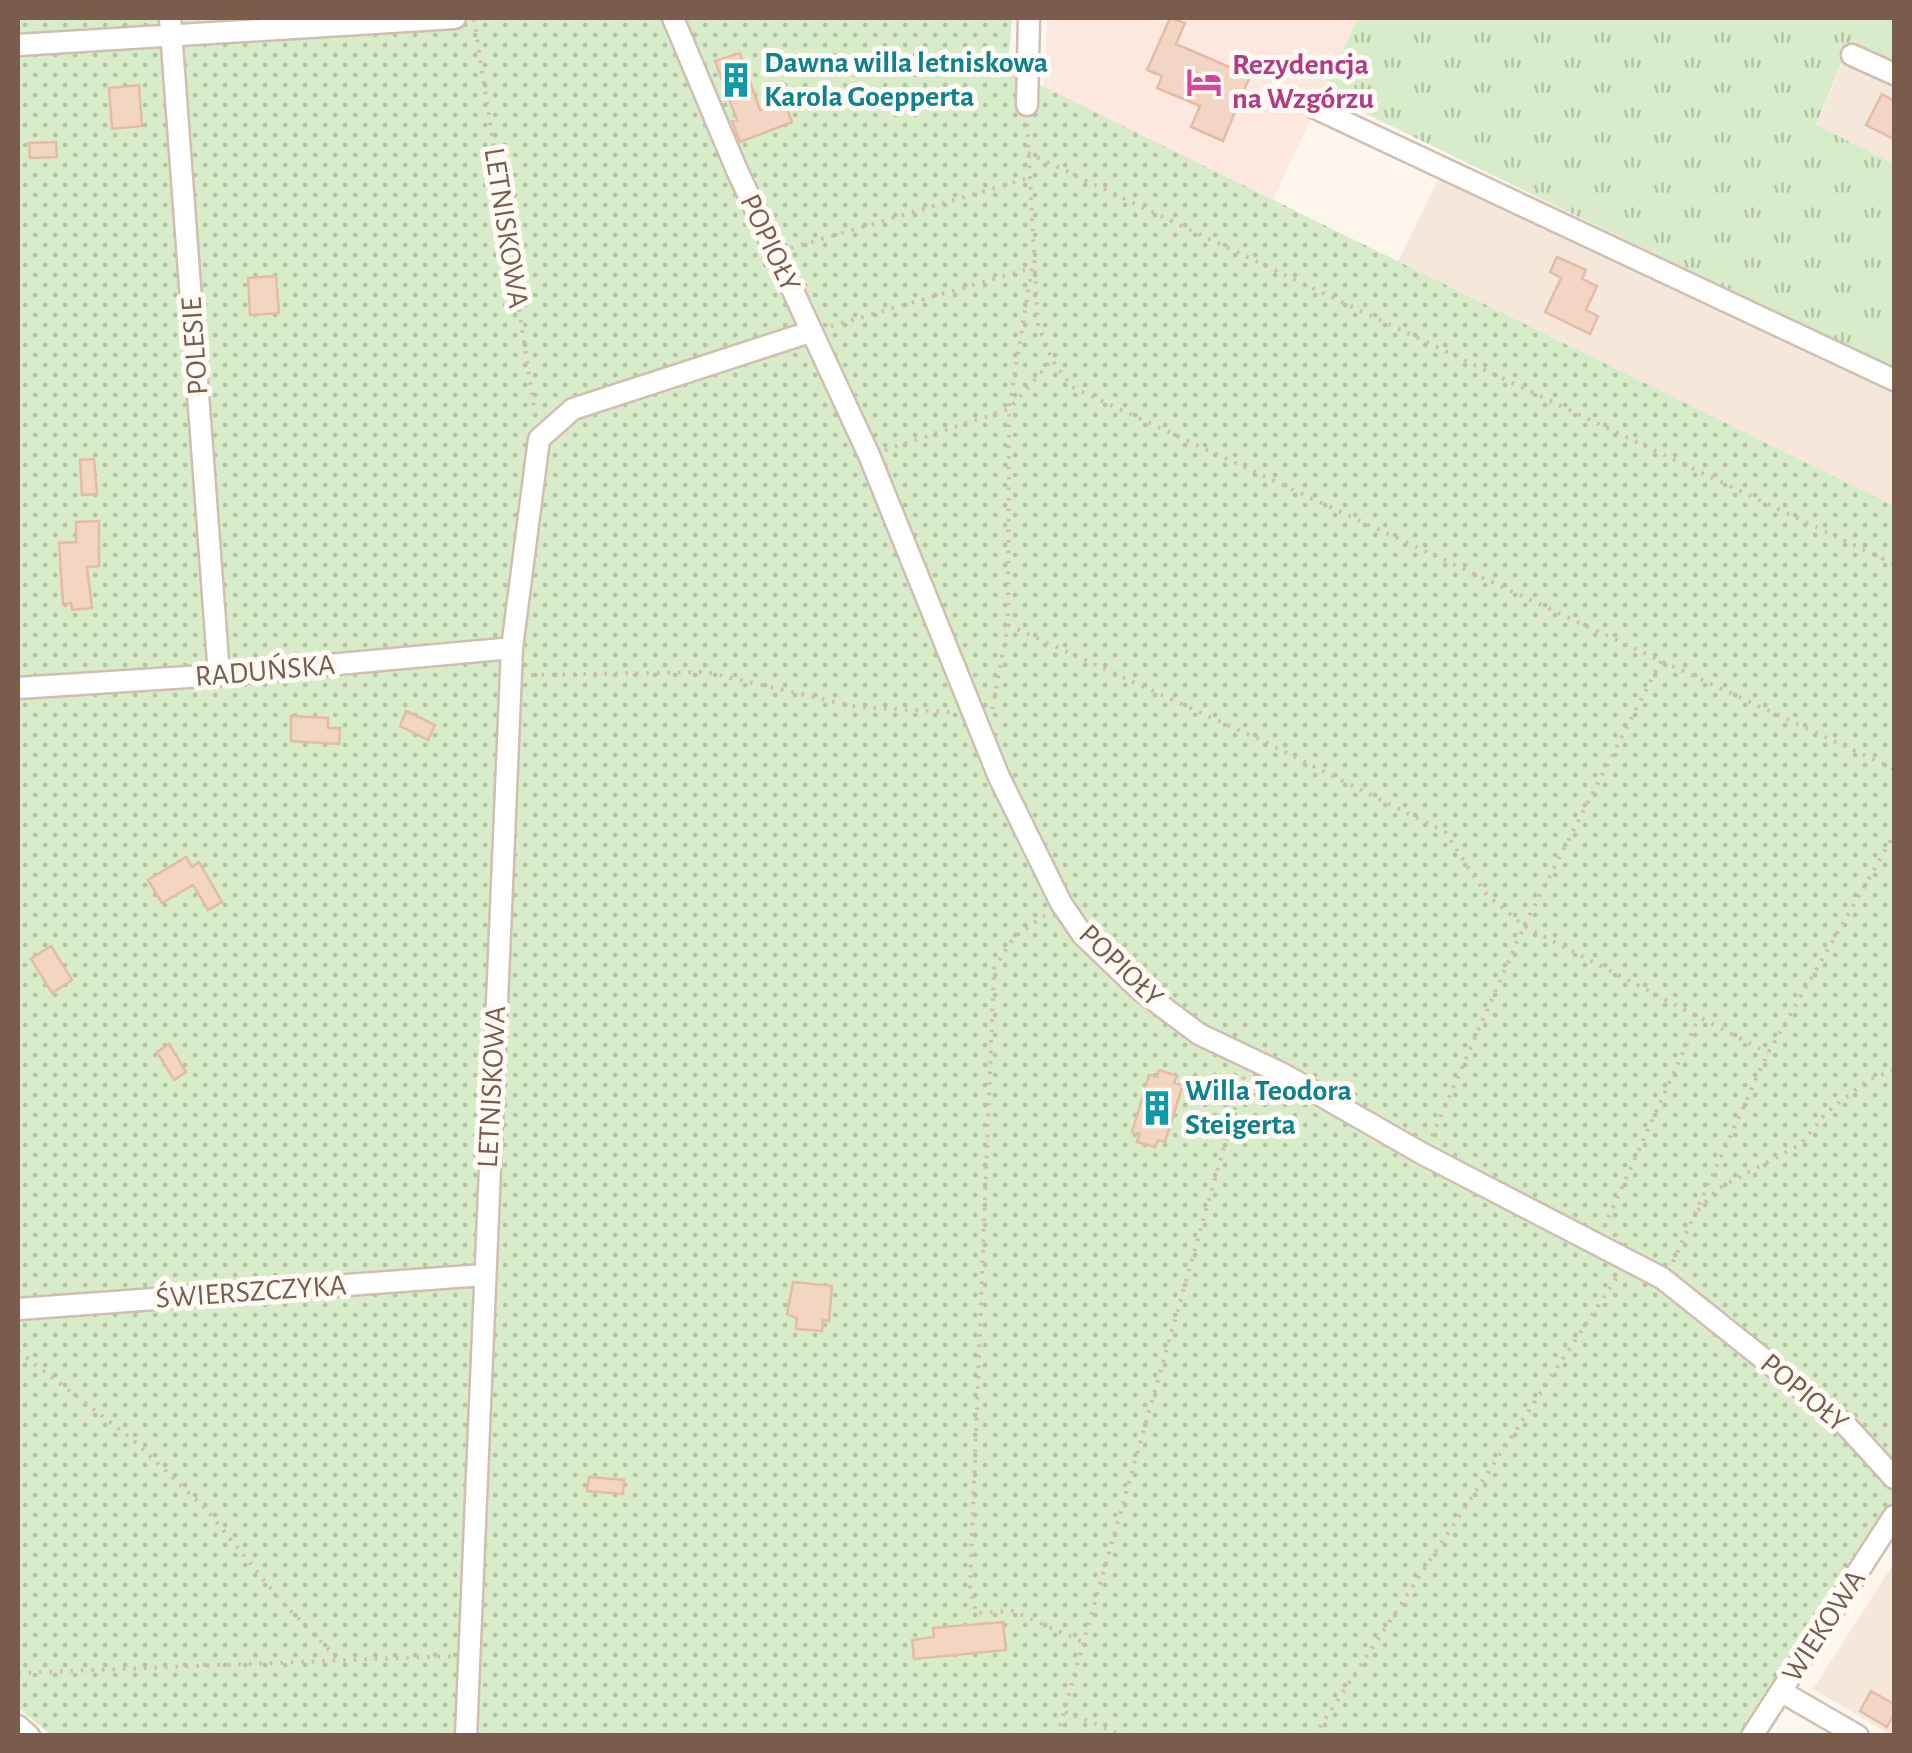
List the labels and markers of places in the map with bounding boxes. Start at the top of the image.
place label: Dawna willa letniskowa Karola Goepperta [764,48,1048,112]
place label: Rezydencja na Wzgórzu [1232,50,1374,114]
building icon: Dawna willa letniskowa Karola Goepperta [717,61,755,99]
hotel icon: Rezydencja na Wzgórzu [1185,63,1223,101]
place label: Willa Teodora Steigerta [1185,1076,1352,1140]
building icon: Willa Teodora Steigerta [1138,1089,1176,1127]

